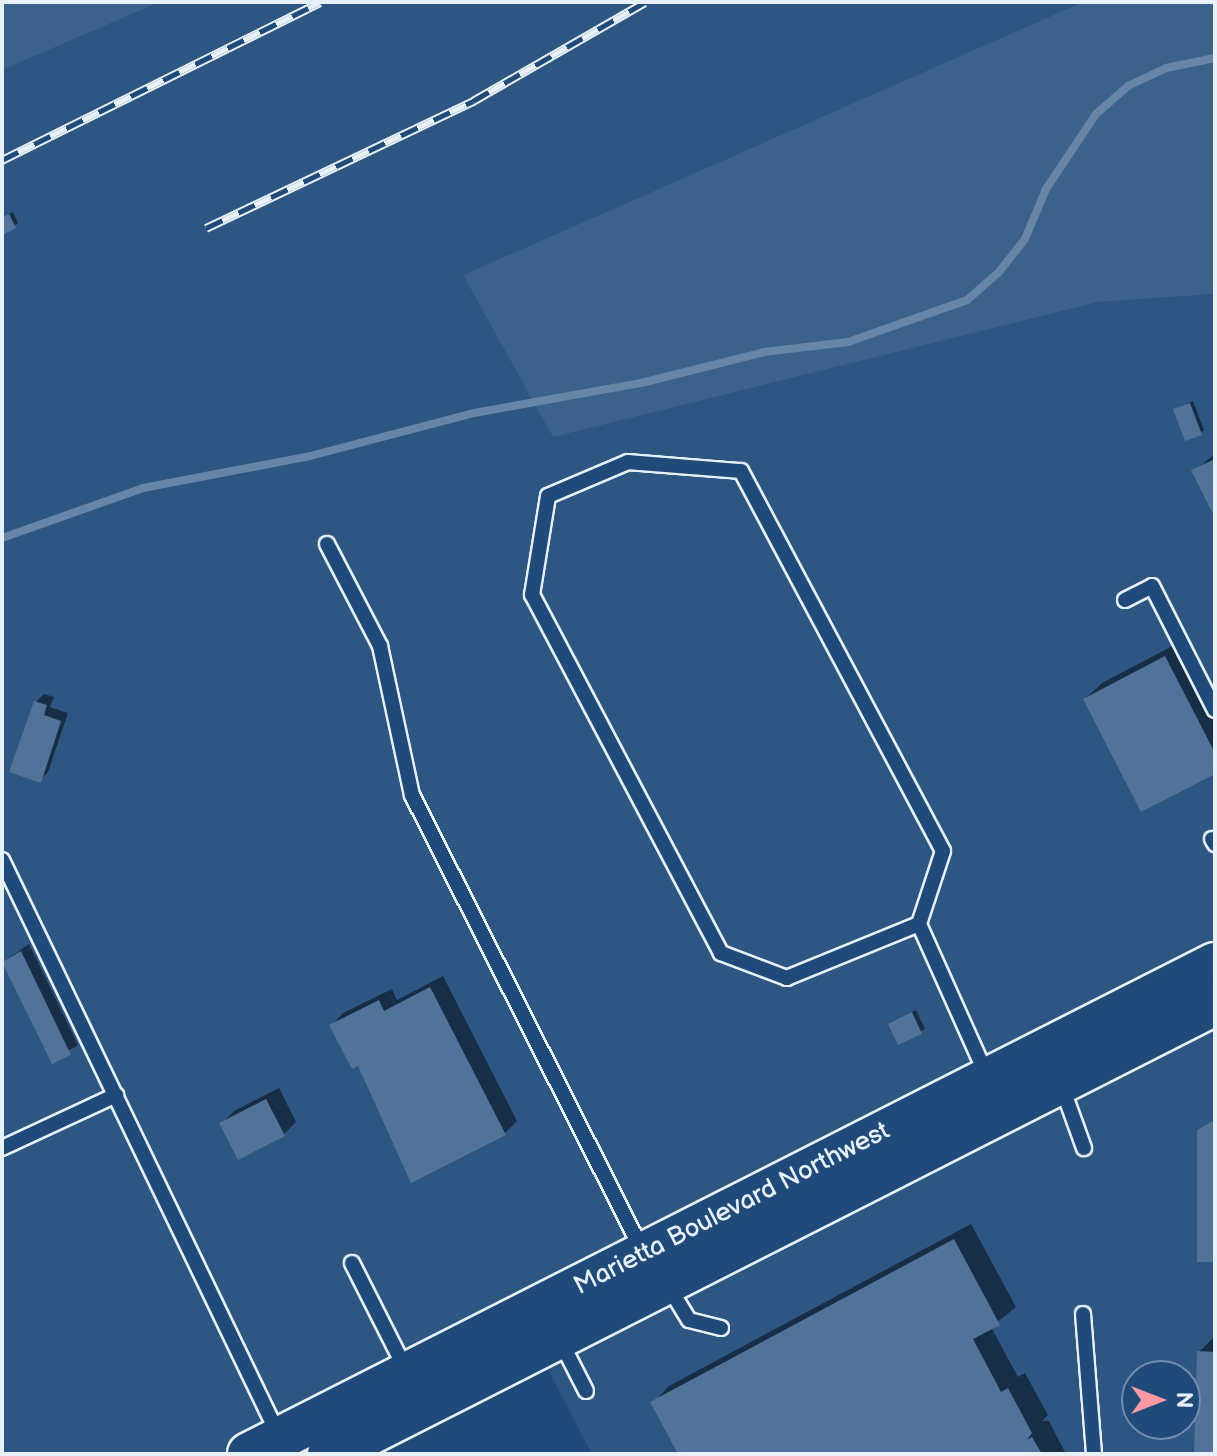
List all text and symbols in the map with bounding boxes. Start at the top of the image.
street label: Marietta Boulevard Northwest [569,1116,895,1302]
north arrow [1121,1360,1201,1440]
text: N [1170,1392,1197,1408]

